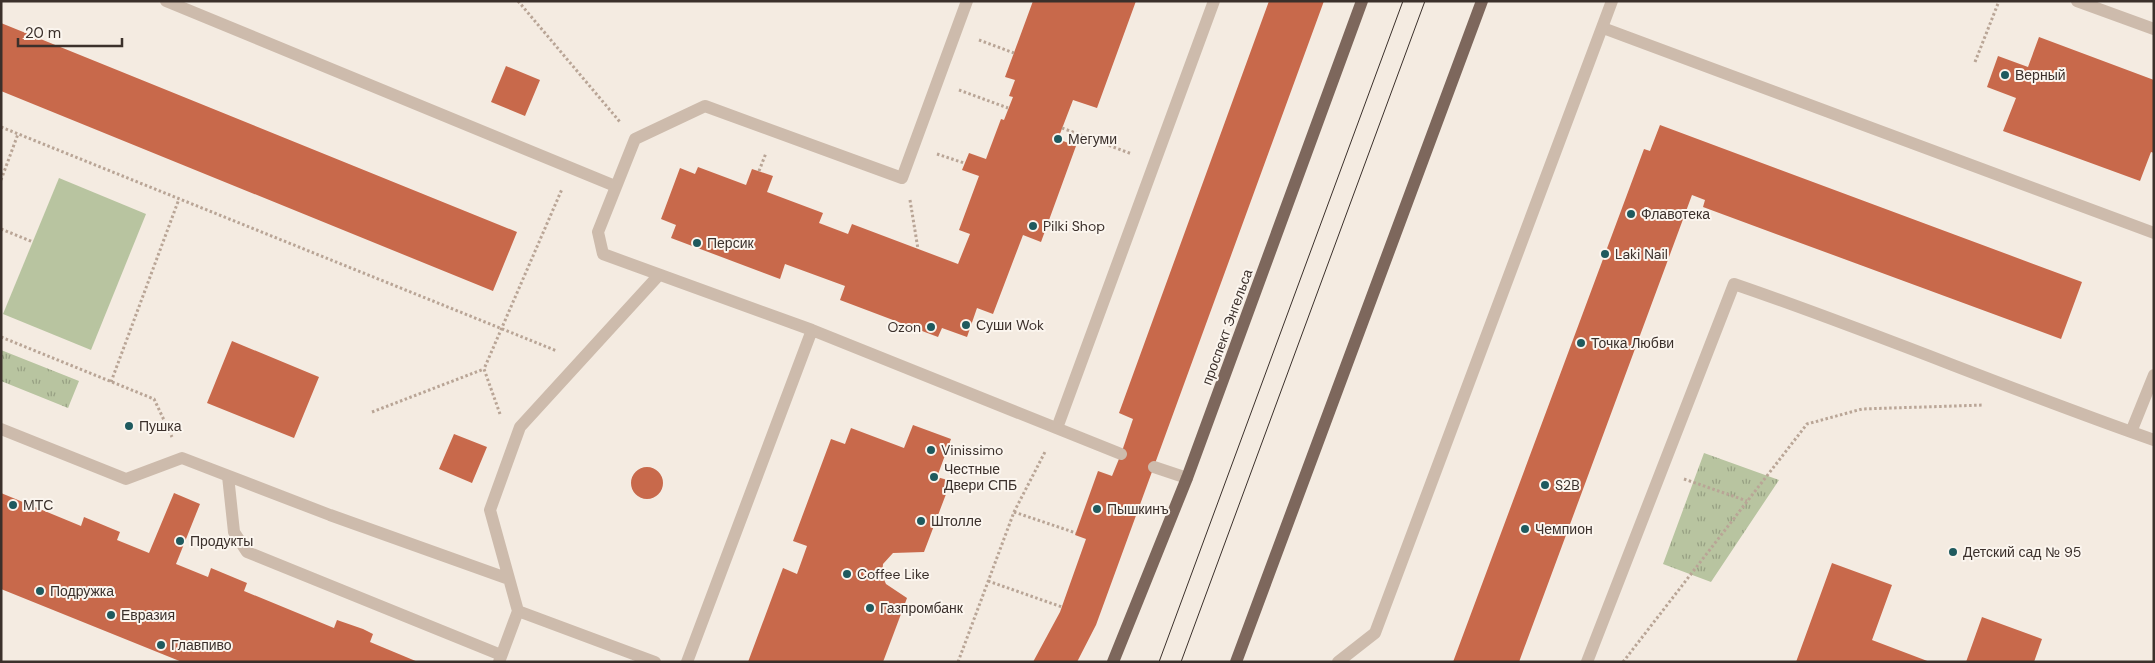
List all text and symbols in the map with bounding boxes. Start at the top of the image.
scale bar [18,15,121,47]
text: 20 m [25,23,61,43]
place label: Верный [2015,66,2066,84]
marker: Верный [1999,69,2011,81]
place label: Мегуми [1068,130,1117,148]
marker: Мегуми [1052,133,1064,145]
place label: Флавотека [1641,205,1710,223]
marker: Флавотека [1625,208,1637,220]
place label: Pilki Shop [1043,217,1105,235]
marker: Pilki Shop [1027,220,1039,232]
place label: Персик [707,234,754,252]
marker: Персик [691,237,703,249]
place label: Laki Nail [1615,245,1668,263]
marker: Laki Nail [1599,248,1611,260]
street label: проспект Энгельса [1198,266,1256,387]
place label: Суши Wok [976,316,1044,334]
place label: Ozon [887,318,921,336]
marker: Суши Wok [960,319,972,331]
marker: Ozon [925,321,937,333]
place label: Точка Любви [1591,334,1674,352]
marker: Точка Любви [1575,337,1587,349]
place label: Пушка [139,417,182,435]
marker: Пушка [123,420,135,432]
place label: Vinissimo [941,441,1003,459]
marker: Vinissimo [925,444,937,456]
place label: Честные Двери СПБ [944,460,1017,494]
marker: Честные Двери СПБ [928,471,940,483]
place label: S2B [1555,476,1580,494]
marker: S2B [1539,479,1551,491]
place label: МТС [23,496,53,514]
marker: МТС [7,499,19,511]
place label: Пышкинъ [1107,500,1169,518]
marker: Пышкинъ [1091,503,1103,515]
place label: Штолле [931,512,982,530]
marker: Штолле [915,515,927,527]
place label: Чемпион [1535,520,1593,538]
marker: Чемпион [1519,523,1531,535]
place label: Продукты [190,532,253,550]
marker: Продукты [174,535,186,547]
place label: Детский сад № 95 [1963,543,2081,561]
marker: Детский сад № 95 [1947,546,1959,558]
place label: Coffee Like [857,565,929,583]
marker: Coffee Like [841,568,853,580]
place label: Подружка [50,582,114,600]
marker: Подружка [34,585,46,597]
place label: Газпромбанк [880,599,964,617]
marker: Газпромбанк [864,602,876,614]
place label: Евразия [121,606,175,624]
marker: Евразия [105,609,117,621]
place label: Главпиво [171,636,232,654]
marker: Главпиво [155,639,167,651]

